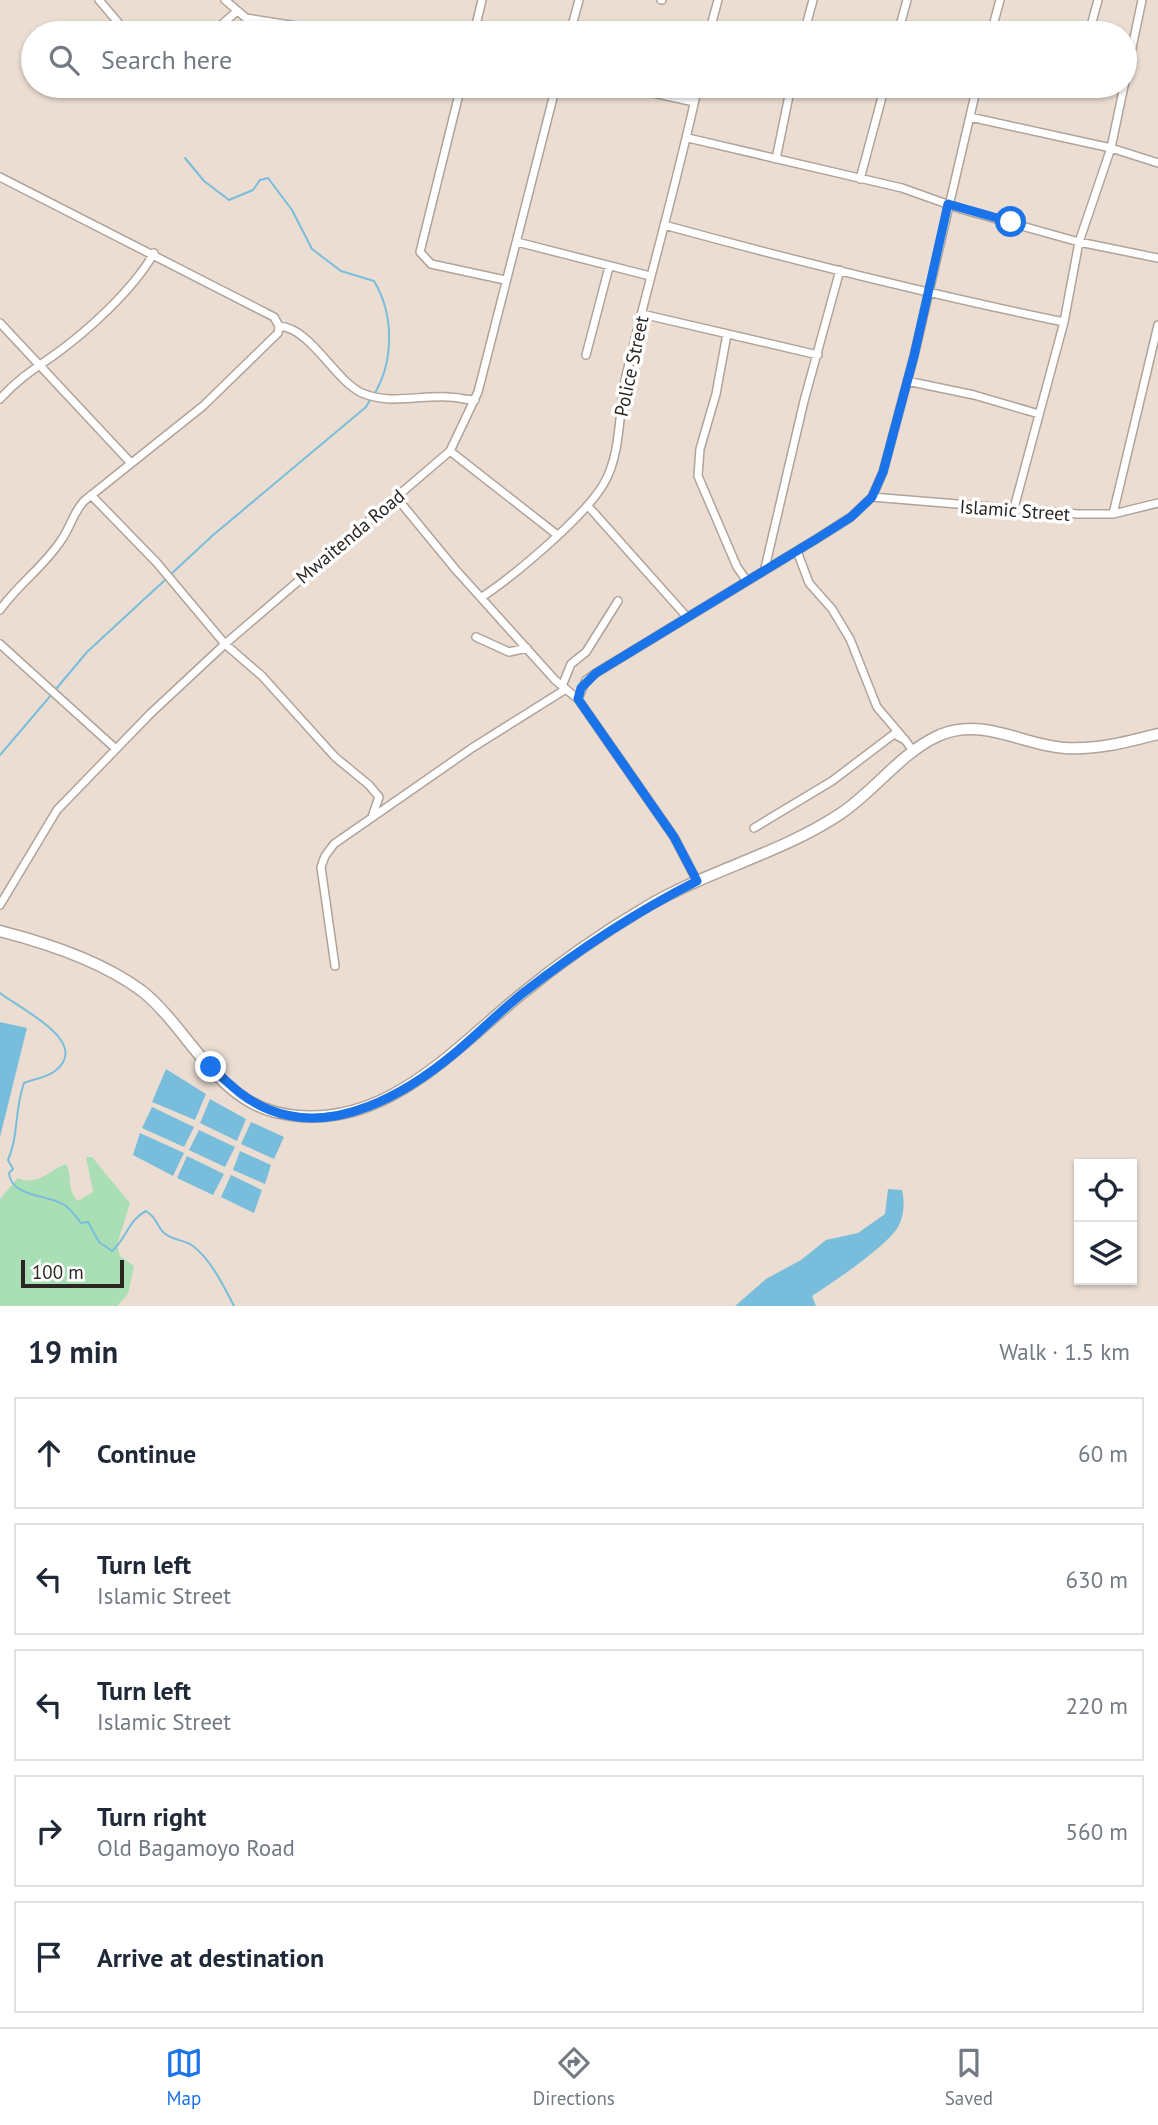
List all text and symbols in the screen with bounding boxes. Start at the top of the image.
search box [21,21,1137,98]
icon: search [45,41,83,79]
text: Search here [101,43,232,76]
route start [995,206,1026,237]
street label: Police Street [609,313,653,418]
street label: Mwaitenda Road [291,484,409,588]
street label: Islamic Street [959,494,1072,526]
route end [195,1051,226,1082]
map controls [1074,1159,1137,1285]
button: locate [1074,1159,1137,1222]
button: layers [1074,1222,1137,1285]
scale bar [21,1257,124,1289]
text: 100 m [32,1260,84,1284]
text: 19 min [28,1332,118,1371]
text: Walk · 1.5 km [999,1337,1130,1366]
icon: ahead [30,1434,68,1472]
text: Continue [97,1437,196,1470]
text: 60 m [1078,1439,1128,1468]
text: Turn left [97,1548,191,1581]
icon: left [30,1560,68,1598]
text: 630 m [1066,1565,1128,1594]
text: Islamic Street [97,1581,231,1610]
text: Turn left [97,1674,191,1707]
icon: left [30,1686,68,1724]
text: 220 m [1066,1691,1128,1720]
text: Islamic Street [97,1707,231,1736]
text: Turn right [97,1800,206,1833]
icon: right [30,1812,68,1850]
text: 560 m [1066,1817,1128,1846]
text: Old Bagamoyo Road [97,1833,295,1862]
icon: arrive [30,1938,68,1976]
text: Arrive at destination [97,1941,324,1974]
tab: Map [165,2044,203,2110]
tab: Directions [533,2044,615,2110]
tab: Saved [945,2044,993,2110]

